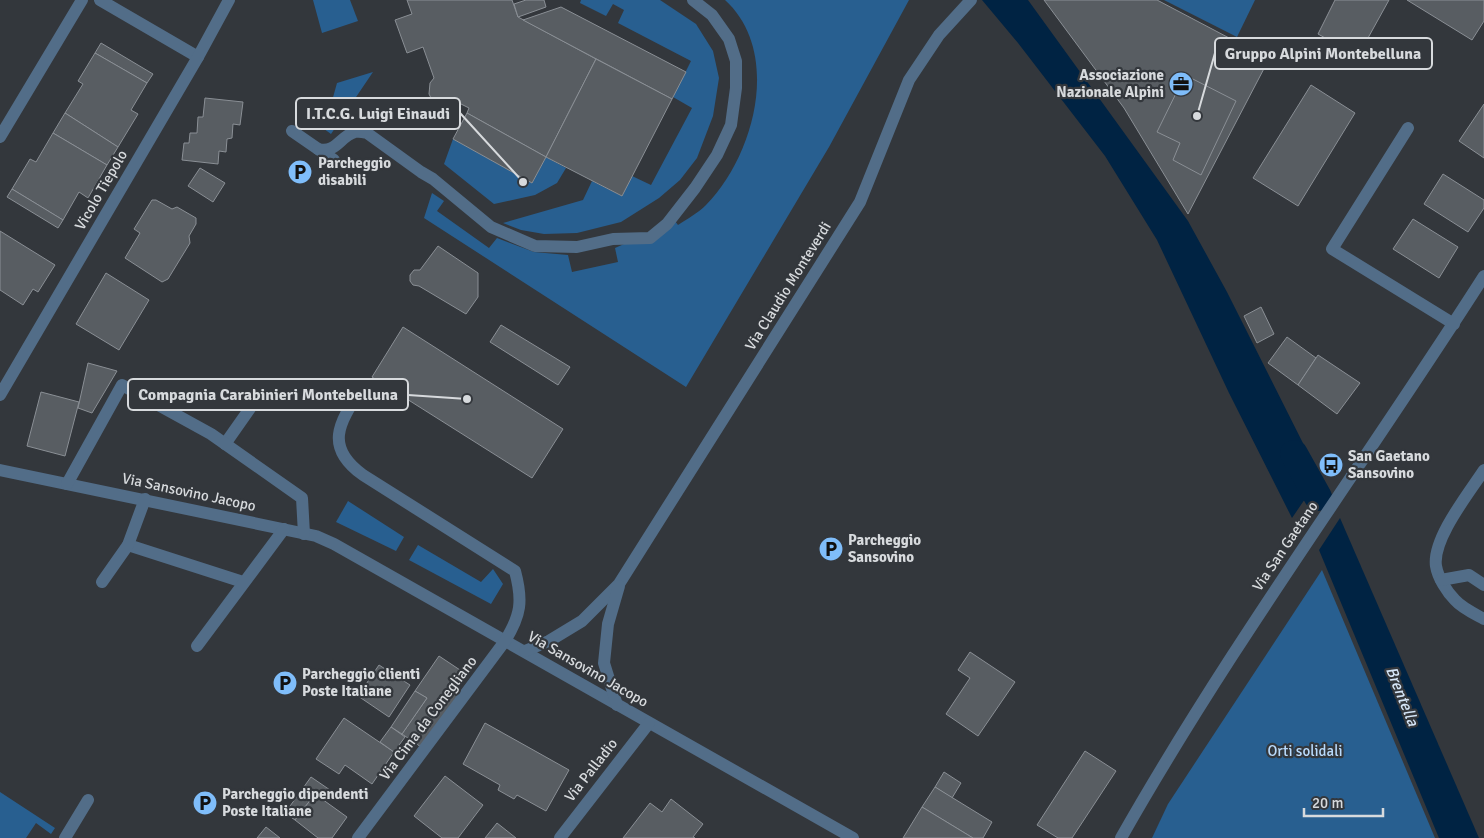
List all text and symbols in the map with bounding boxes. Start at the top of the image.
callout: Gruppo Alpini Montebelluna [1215,38,1432,69]
text: Gruppo Alpini Montebelluna [1225,44,1421,64]
place label: Associazione Nazionale Alpini [1056,66,1164,101]
office icon: Associazione Nazionale Alpini [1168,71,1194,97]
callout: I.T.C.G. Luigi Einaudi [296,98,460,129]
text: I.T.C.G. Luigi Einaudi [306,104,450,124]
street label: Vicolo Tiepolo [71,147,131,233]
place label: Parcheggio disabili [318,154,391,189]
parking icon: Parcheggio disabili [287,159,313,185]
street label: Via Claudio Monteverdi [741,218,835,354]
callout: Compagnia Carabinieri Montebelluna [128,379,408,410]
text: Compagnia Carabinieri Montebelluna [138,385,398,405]
place label: San Gaetano Sansovino [1348,447,1430,482]
bus stop icon: San Gaetano Sansovino [1318,452,1344,478]
street label: Via Sansovino Jacopo [120,469,258,515]
street label: Via San Gaetano [1248,497,1322,594]
place label: Parcheggio Sansovino [848,531,921,566]
parking icon: Parcheggio Sansovino [818,536,844,562]
street label: Via Sansovino Jacopo [524,627,652,711]
street label: Via Cima da Conegliano [375,652,481,784]
water label: Brentella [1381,664,1423,730]
place label: Parcheggio clienti Poste Italiane [302,665,420,700]
parking icon: Parcheggio clienti Poste Italiane [272,670,298,696]
street label: Via Palladio [561,735,621,805]
park label: Orti solidali [1267,742,1343,760]
place label: Parcheggio dipendenti Poste Italiane [222,785,368,820]
scale bar [1304,786,1383,818]
parking icon: Parcheggio dipendenti Poste Italiane [192,790,218,816]
text: 20 m [1312,794,1343,812]

